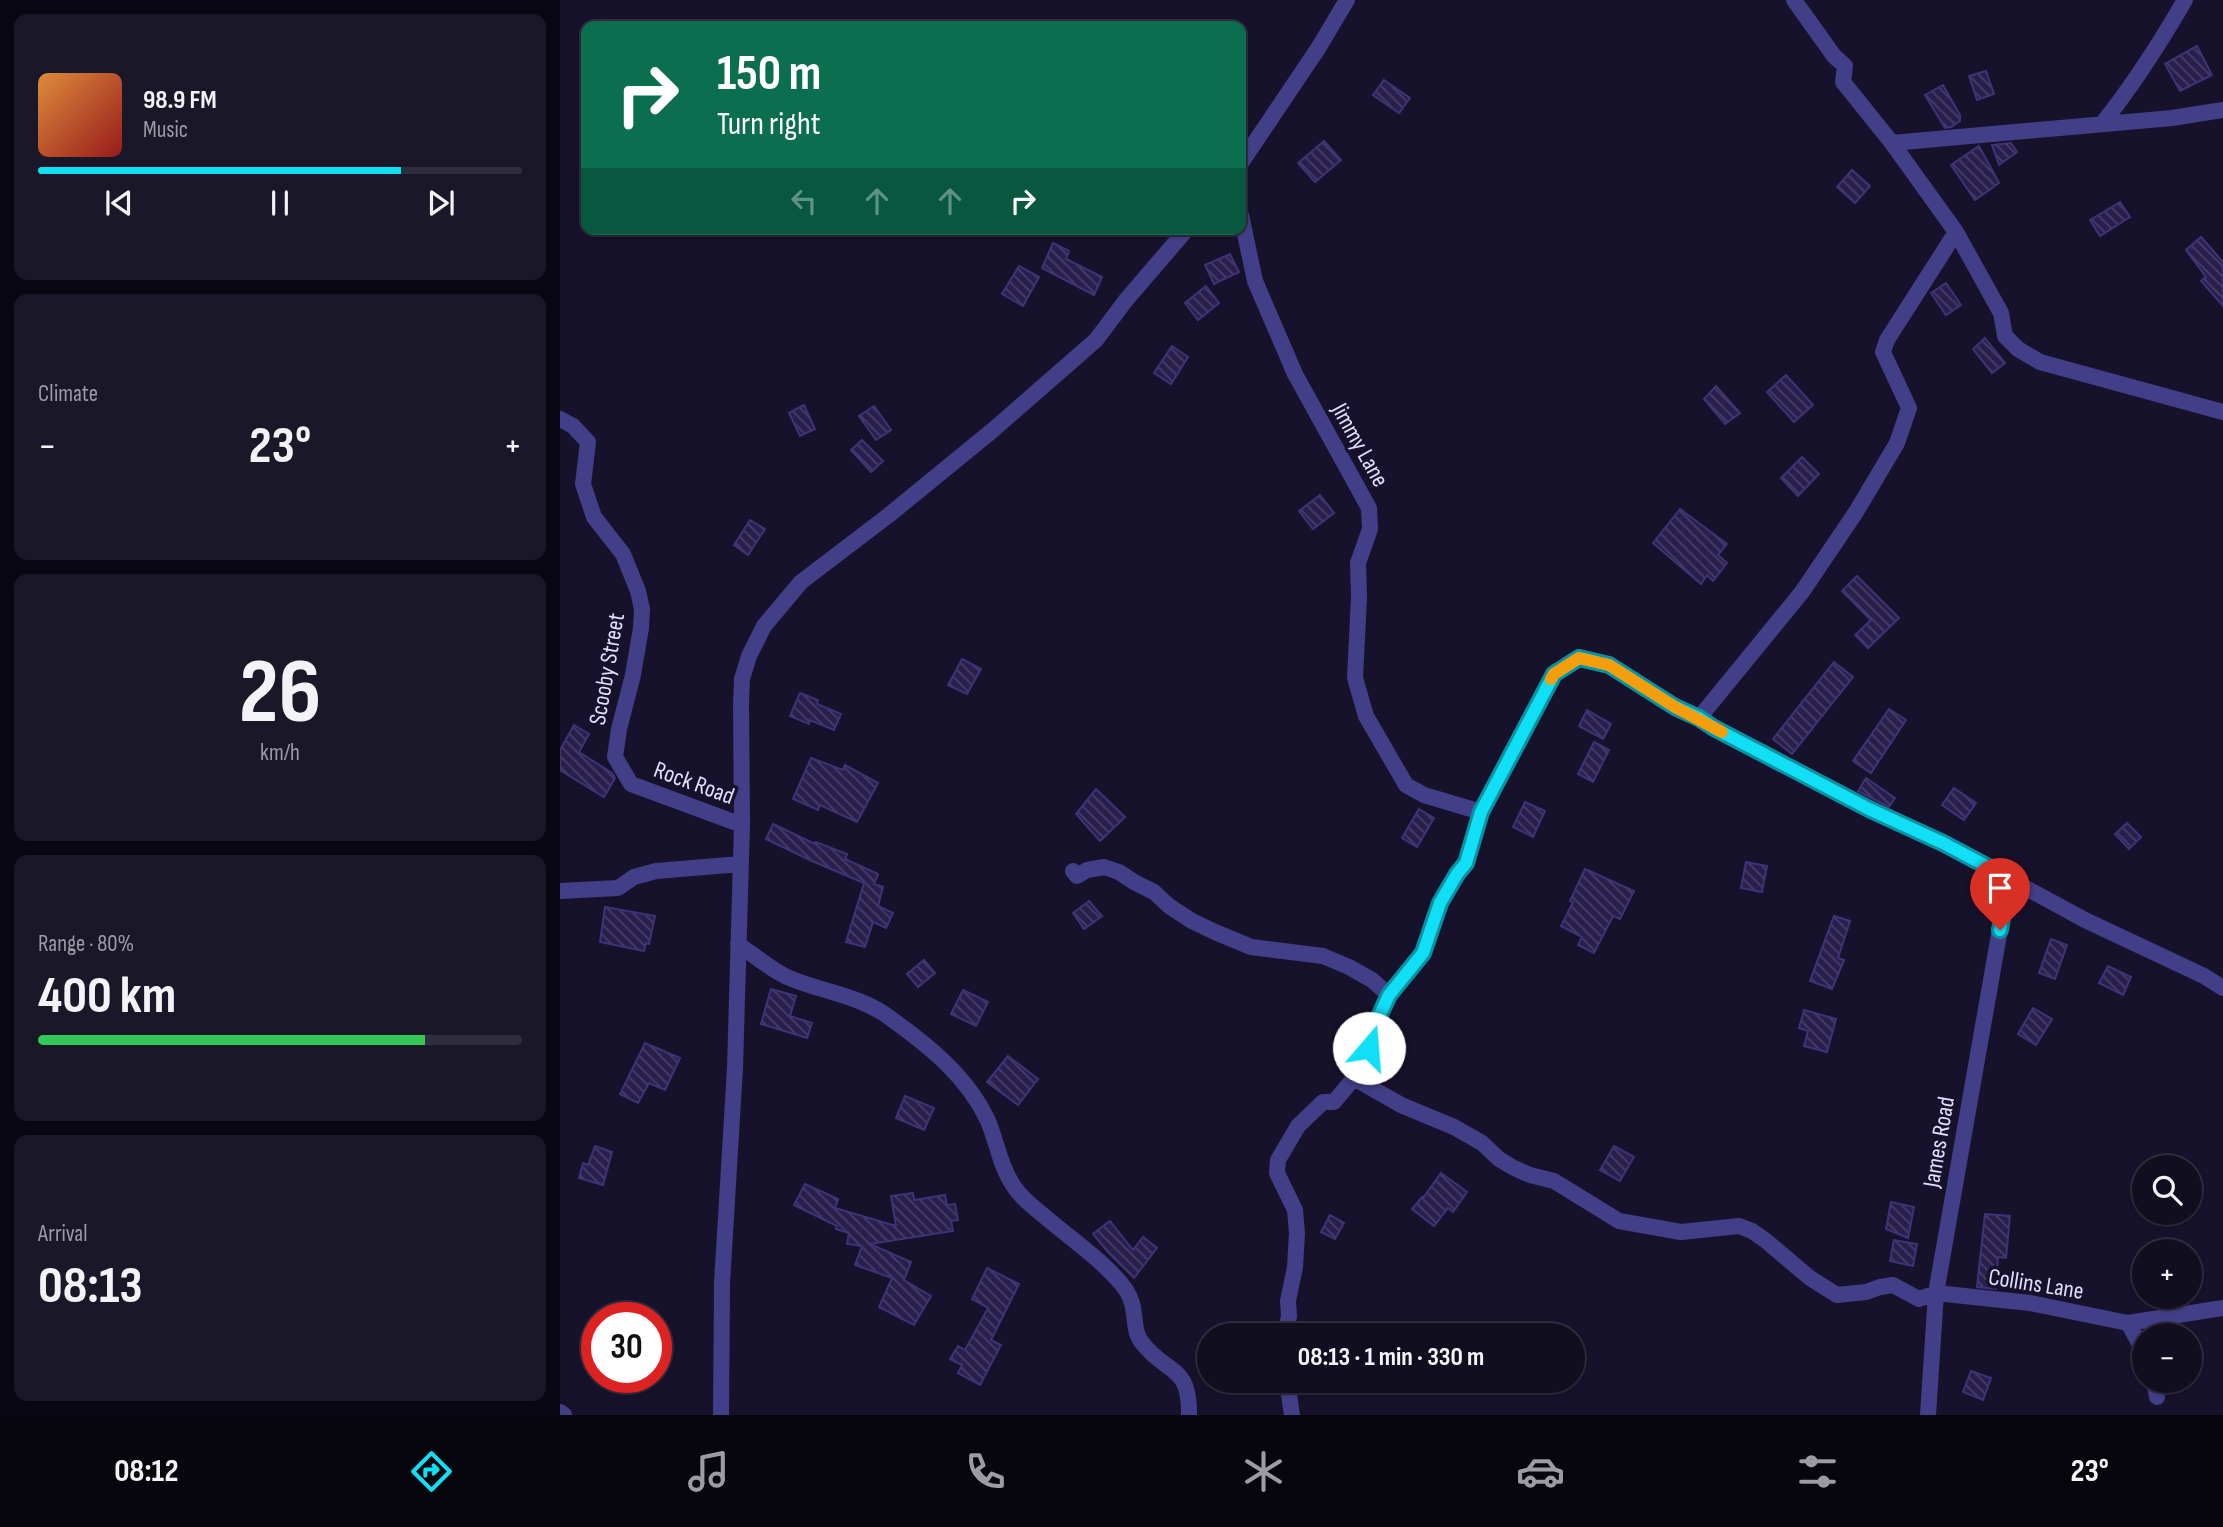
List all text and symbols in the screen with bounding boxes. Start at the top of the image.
text: 150 m [717,45,821,104]
icon: right [602,49,693,140]
text: 98.9 FM [143,85,217,116]
text: Turn right [717,105,821,144]
text: Music [143,116,188,144]
icon: left [785,182,823,220]
icon: ahead [858,182,896,220]
icon: ahead [931,182,969,220]
icon: right [1004,182,1042,220]
icon: previous [100,184,138,222]
icon: pause [261,184,299,222]
icon: next [422,184,460,222]
text: Climate [38,380,98,408]
street label: Jimmy Lane [1325,397,1395,492]
text: 23° [249,415,311,478]
text: − [38,424,57,469]
text: + [503,424,522,469]
street label: Scooby Street [583,611,631,727]
text: 26 [239,639,321,748]
text: km/h [260,739,300,767]
street label: Rock Road [650,755,738,811]
pin [1970,858,2030,930]
icon: arrive [1981,869,2019,907]
text: Range · 80% [38,930,134,958]
text: 400 km [38,965,176,1028]
position arrow [1332,1011,1406,1085]
street label: James Road [1917,1094,1961,1191]
map controls [2132,1155,2202,1393]
button: search [2132,1155,2202,1225]
text: Arrival [38,1220,87,1248]
button: + [2132,1239,2202,1309]
text: 08:13 [38,1255,143,1318]
street label: Collins Lane [1986,1262,2086,1306]
speed limit sign: 30 [581,1302,672,1393]
button: − [2132,1323,2202,1393]
text: 08:13 · 1 min · 330 m [1298,1342,1484,1373]
icon: directions [407,1447,456,1496]
icon: music [684,1447,733,1496]
icon: phone [961,1447,1010,1496]
icon: climate [1239,1447,1288,1496]
icon: car [1516,1447,1565,1496]
icon: filters [1793,1447,1842,1496]
text: 08:12 [114,1452,179,1491]
text: 23° [2070,1452,2109,1491]

